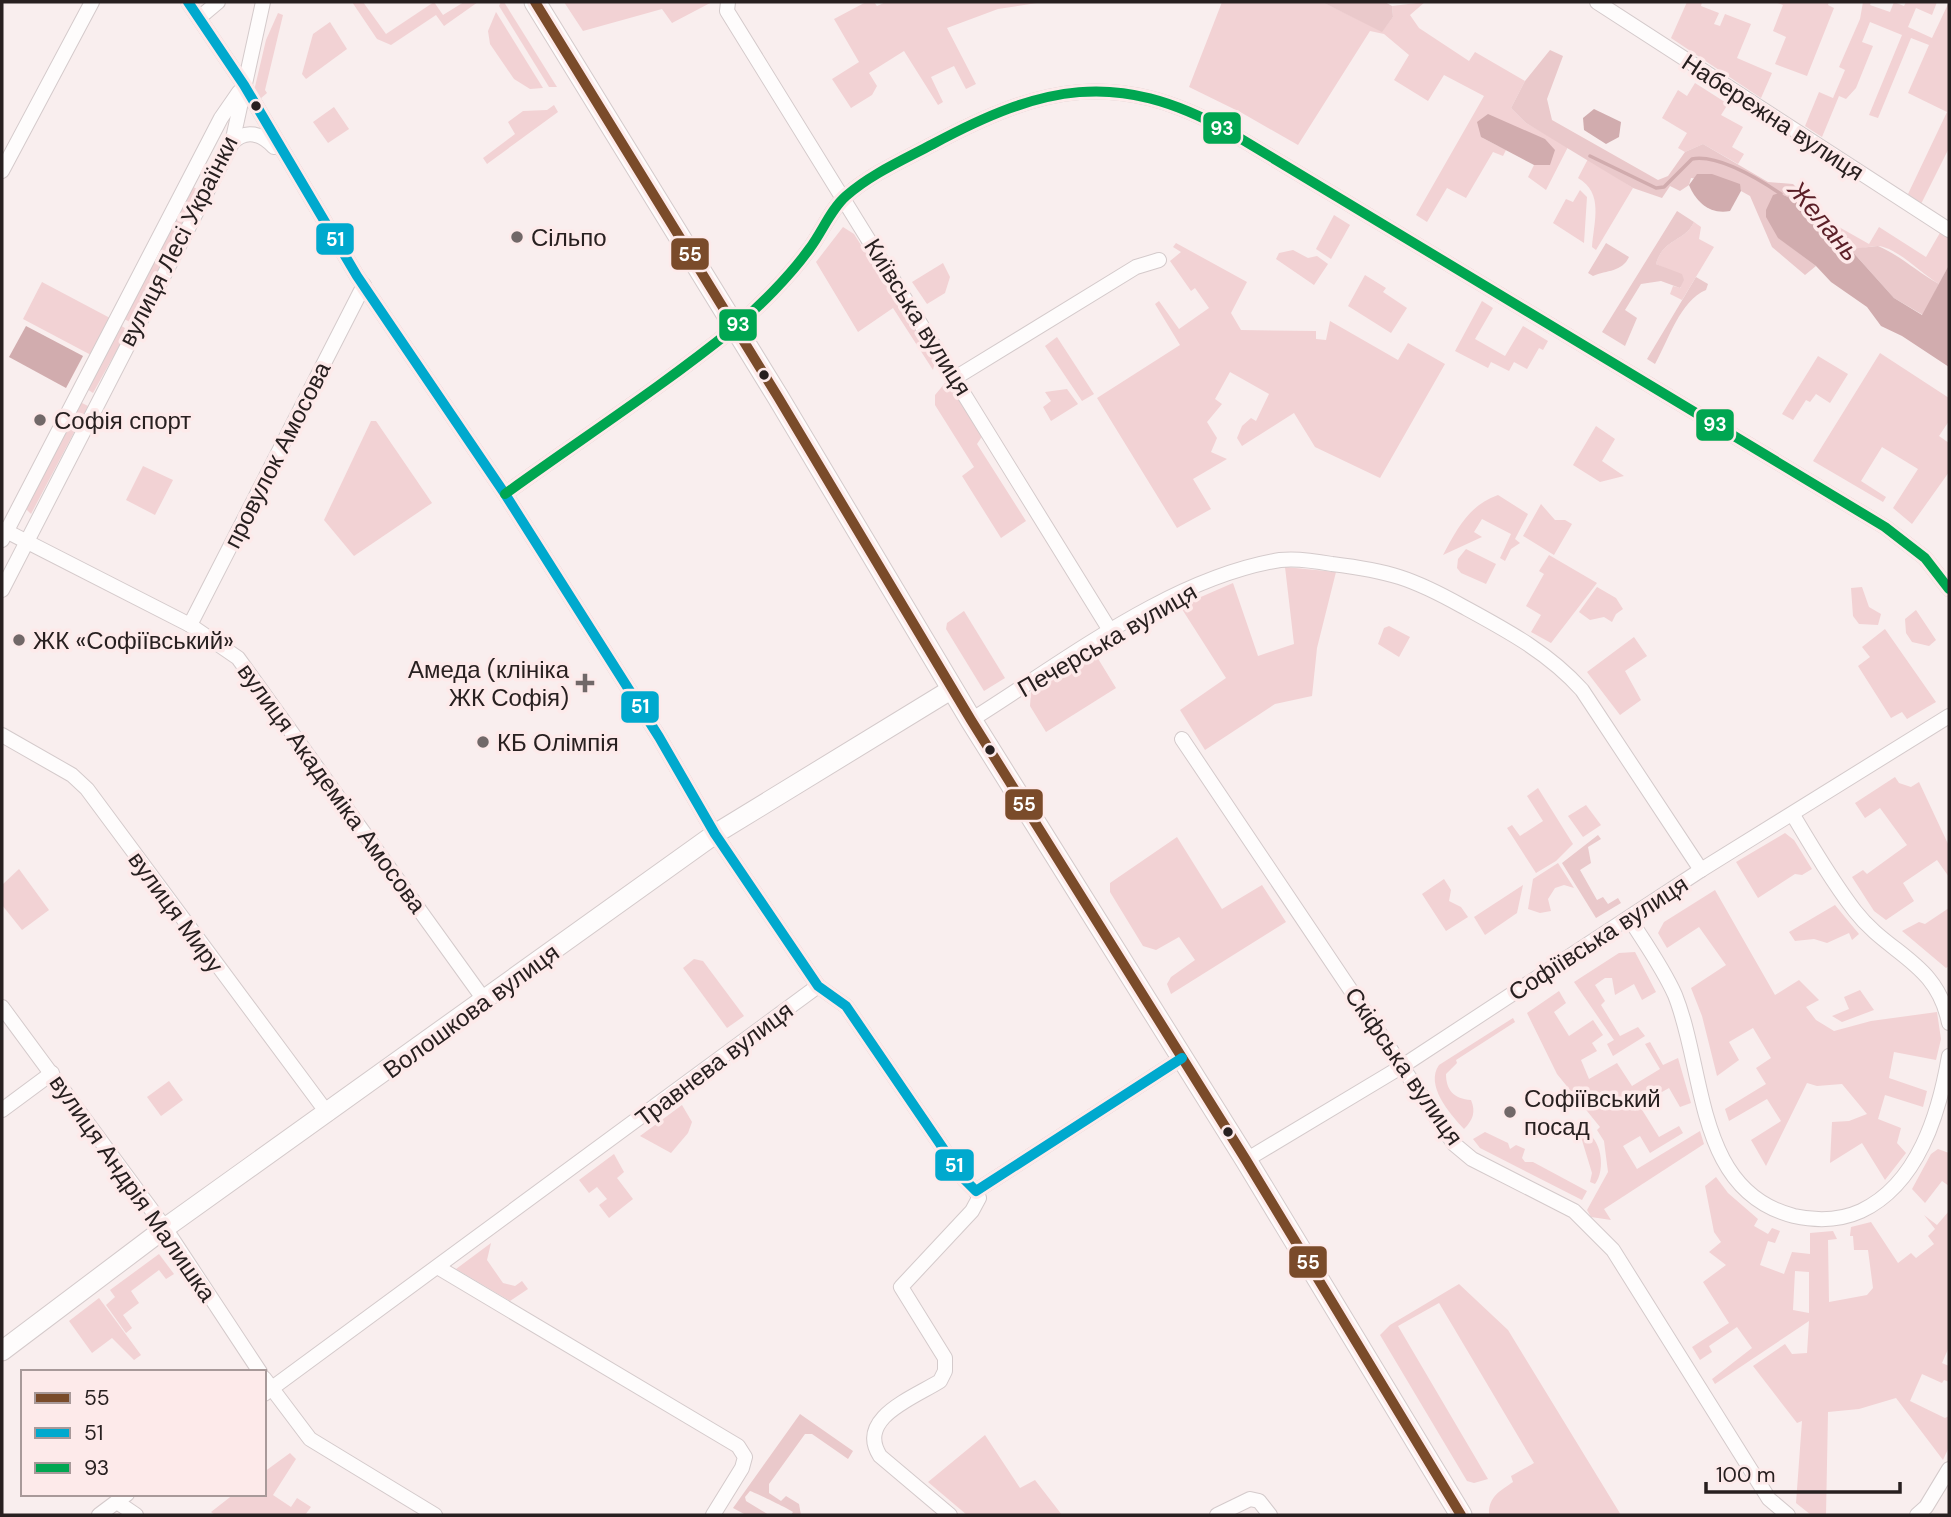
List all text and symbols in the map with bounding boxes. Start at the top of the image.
street label: Набережна вулиця [1676,47,1870,187]
unlabelled marker [249,99,263,113]
line badge: 93 [1202,111,1242,145]
text: 93 [1210,116,1234,141]
street label: вулиця Лесі Українки [111,130,245,352]
water label: Желань [1779,172,1867,268]
line badge: 51 [315,222,355,256]
place label: Сільпо [531,222,607,253]
text: 51 [326,227,344,252]
marker: Сільпо [509,229,525,245]
street label: Київська вулиця [857,233,979,401]
line badge: 55 [670,237,710,271]
text: 55 [678,242,702,267]
line badge: 93 [718,308,758,342]
text: 93 [726,312,750,337]
street label: провулок Амосова [217,356,338,553]
unlabelled marker [757,368,771,382]
place label: Софія спорт [54,405,191,436]
line badge: 93 [1695,408,1735,442]
marker: Софія спорт [32,412,48,428]
text: 93 [1703,412,1727,437]
street label: Печерська вулиця [1012,576,1202,704]
place label: ЖК «Софіївський» [33,625,234,656]
marker: ЖК «Софіївський» [11,632,27,648]
place label: Амеда (клініка ЖК Софія) [408,654,570,713]
street label: вулиця Академіка Амосова [231,657,434,920]
marker: Амеда (клініка ЖК Софія) [575,673,595,693]
line badge: 51 [620,690,660,724]
text: 51 [631,694,649,719]
place label: КБ Олімпія [497,727,619,758]
marker: КБ Олімпія [475,734,491,750]
unlabelled marker [983,743,997,757]
line badge: 55 [1004,788,1044,821]
text: 55 [1012,792,1036,817]
street label: вулиця Миру [122,845,230,979]
street label: Софіївська вулиця [1502,868,1694,1008]
street label: Волошкова вулиця [377,937,565,1085]
street label: Скіфська вулиця [1338,981,1470,1151]
street label: Травнева вулиця [629,995,799,1133]
street label: вулиця Андрія Малишка [43,1068,224,1308]
place label: Софіївський посад [1524,1083,1661,1142]
marker: Софіївський посад [1502,1104,1518,1120]
unlabelled marker [1221,1125,1235,1139]
line badge: 51 [934,1148,975,1182]
text: 51 [945,1153,963,1178]
line badge: 55 [1288,1245,1328,1279]
text: 55 [1296,1250,1320,1275]
legend [21,1370,266,1496]
text: 55 [84,1384,110,1412]
text: 51 [84,1419,103,1447]
scale bar [1706,1450,1900,1494]
text: 93 [84,1454,109,1482]
text: 100 m [1716,1461,1776,1489]

